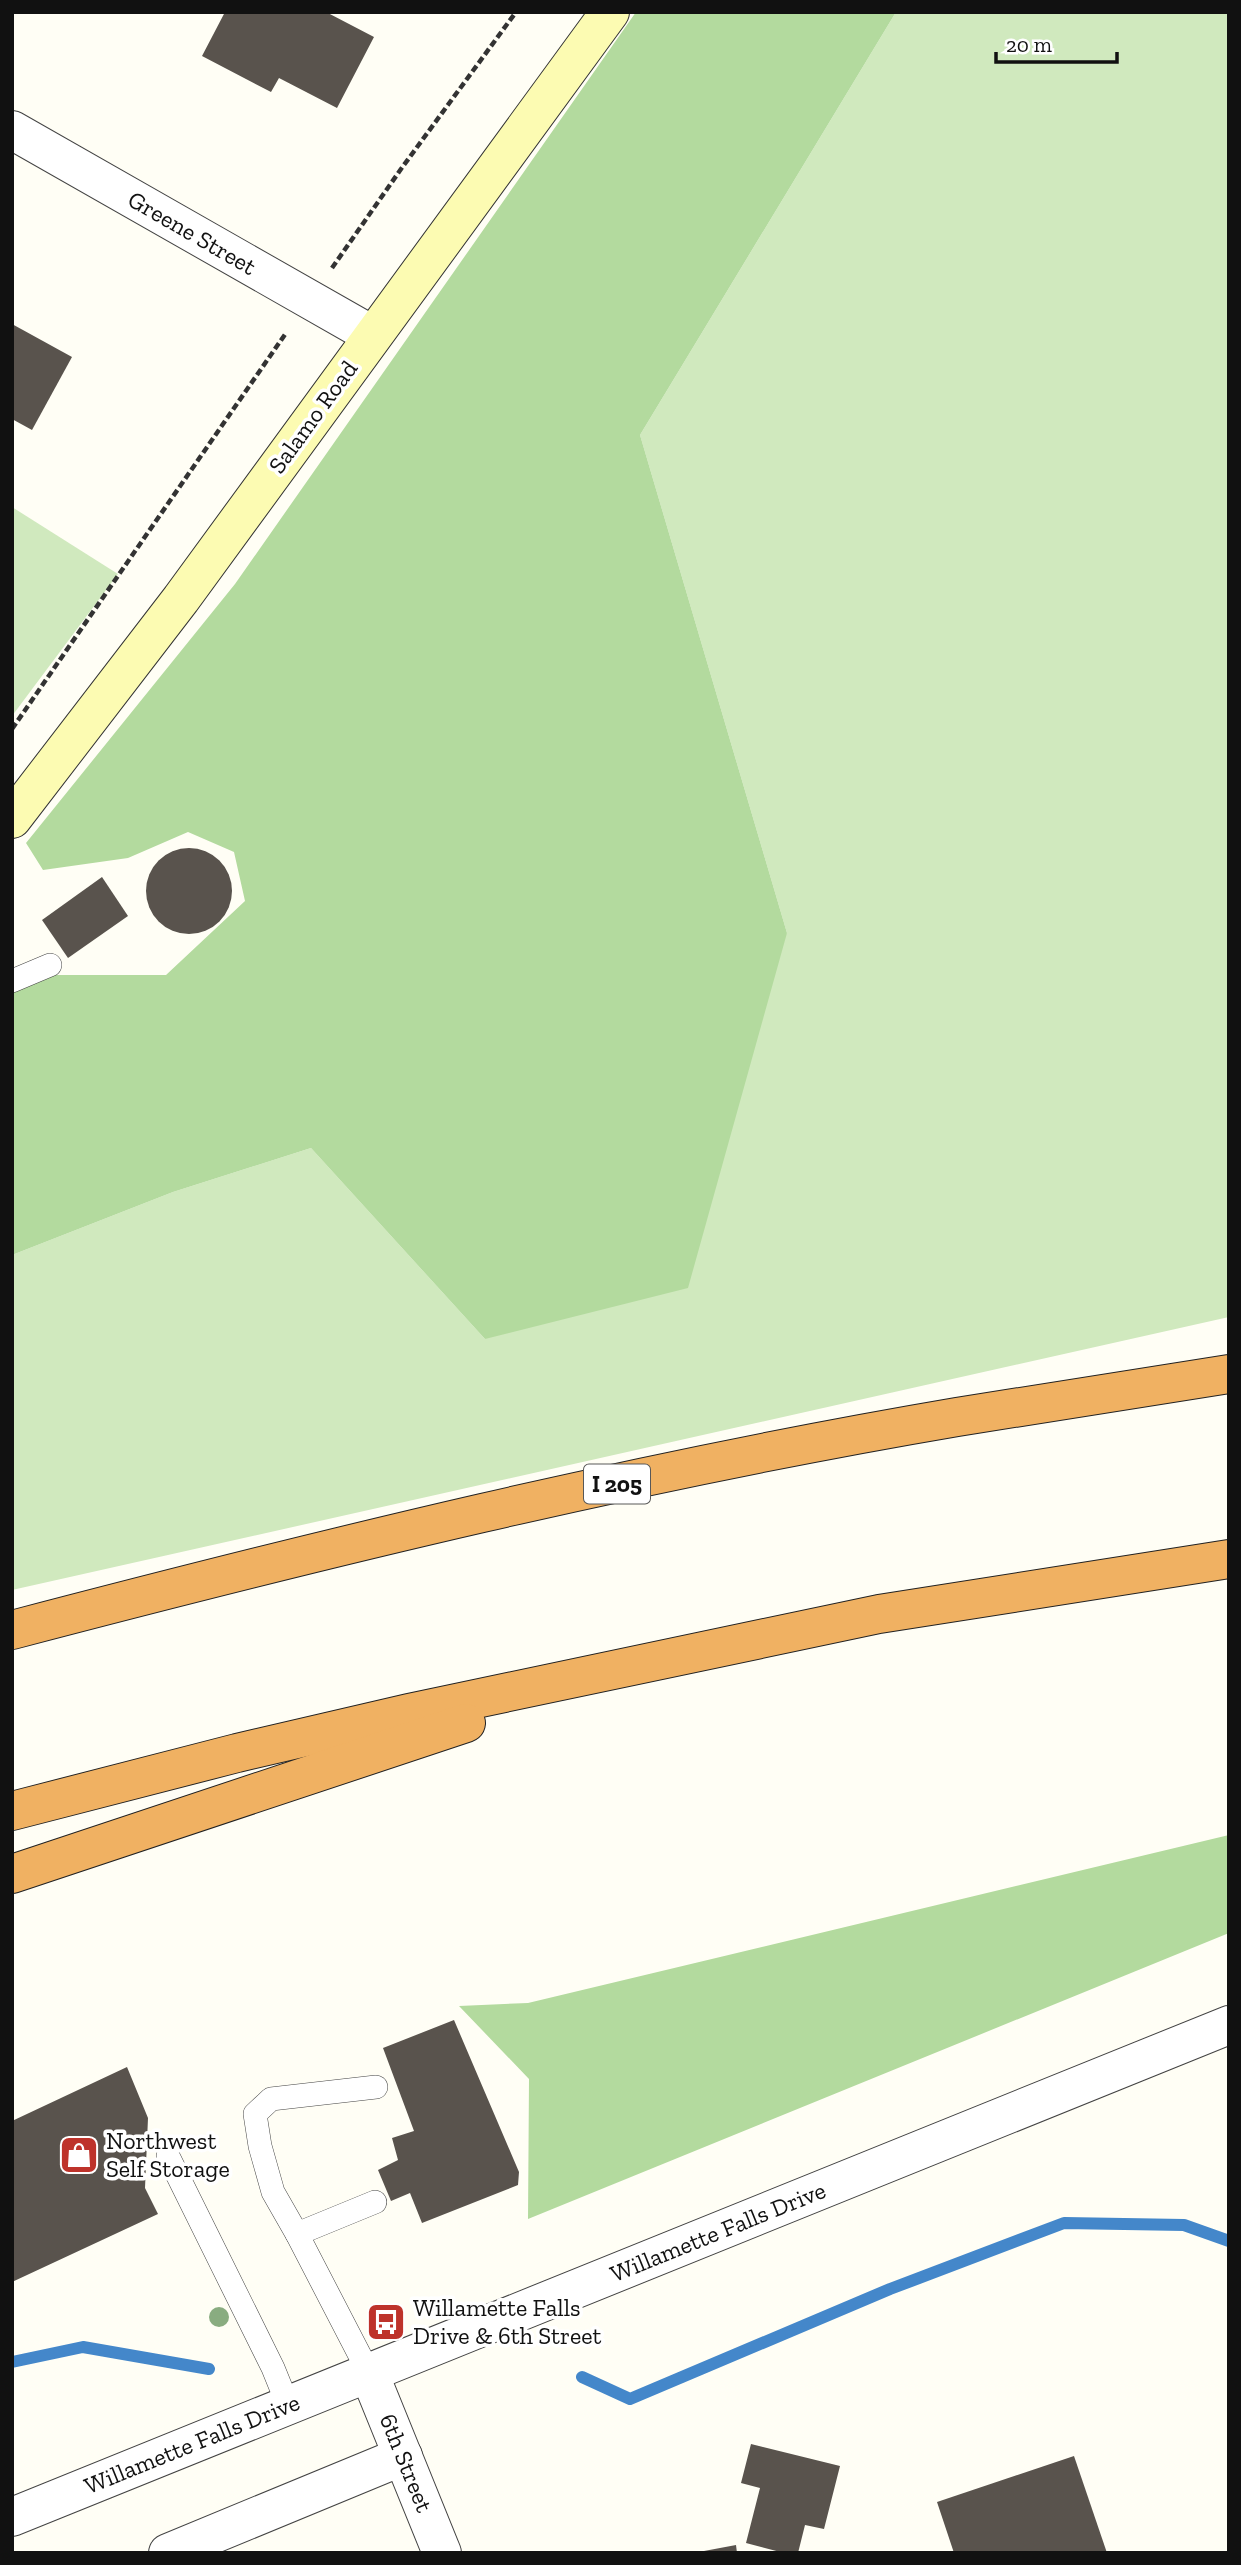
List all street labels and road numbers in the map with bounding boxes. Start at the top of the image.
street label: Greene Street [123,184,261,281]
street label: Salamo Road [262,355,363,479]
road number: I 205 [584,1464,650,1504]
street label: Willamette Falls Drive [606,2175,830,2288]
street label: Willamette Falls Drive [80,2387,304,2500]
street label: 6th Street [374,2409,439,2516]

